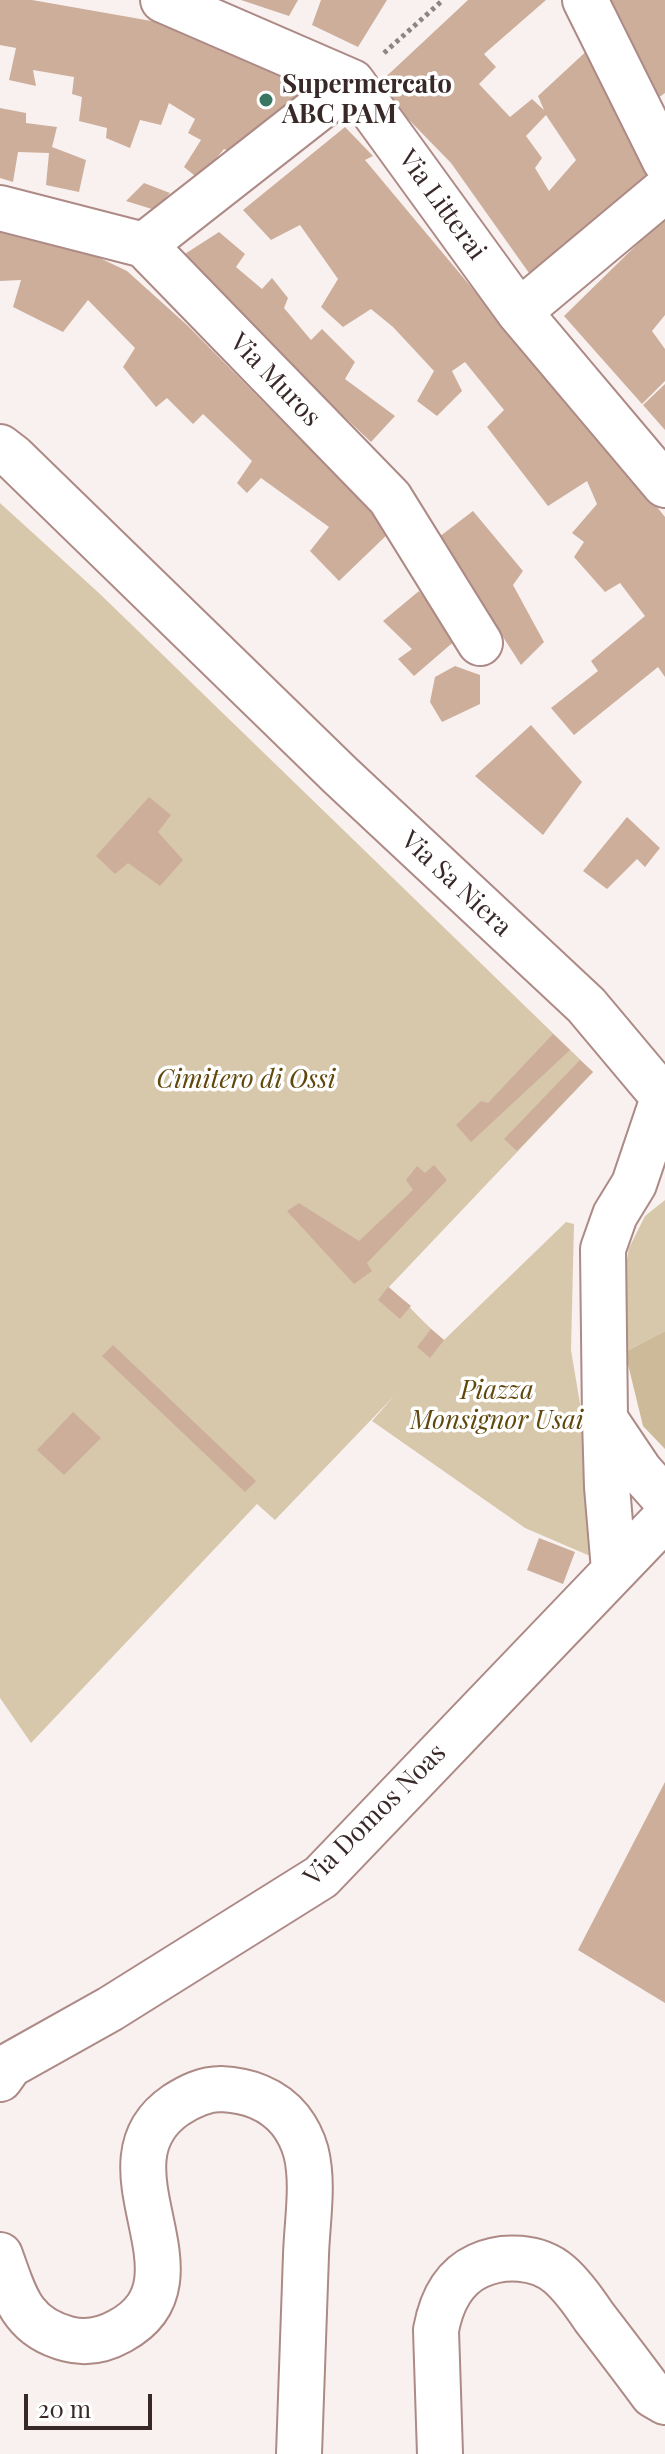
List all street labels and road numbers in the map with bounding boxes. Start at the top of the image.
street label: Via Litterai [392,144,492,266]
street label: Via Muros [223,327,327,433]
street label: Via Sa Niera [394,825,518,943]
street label: Via Domos Noas [298,1738,452,1892]

